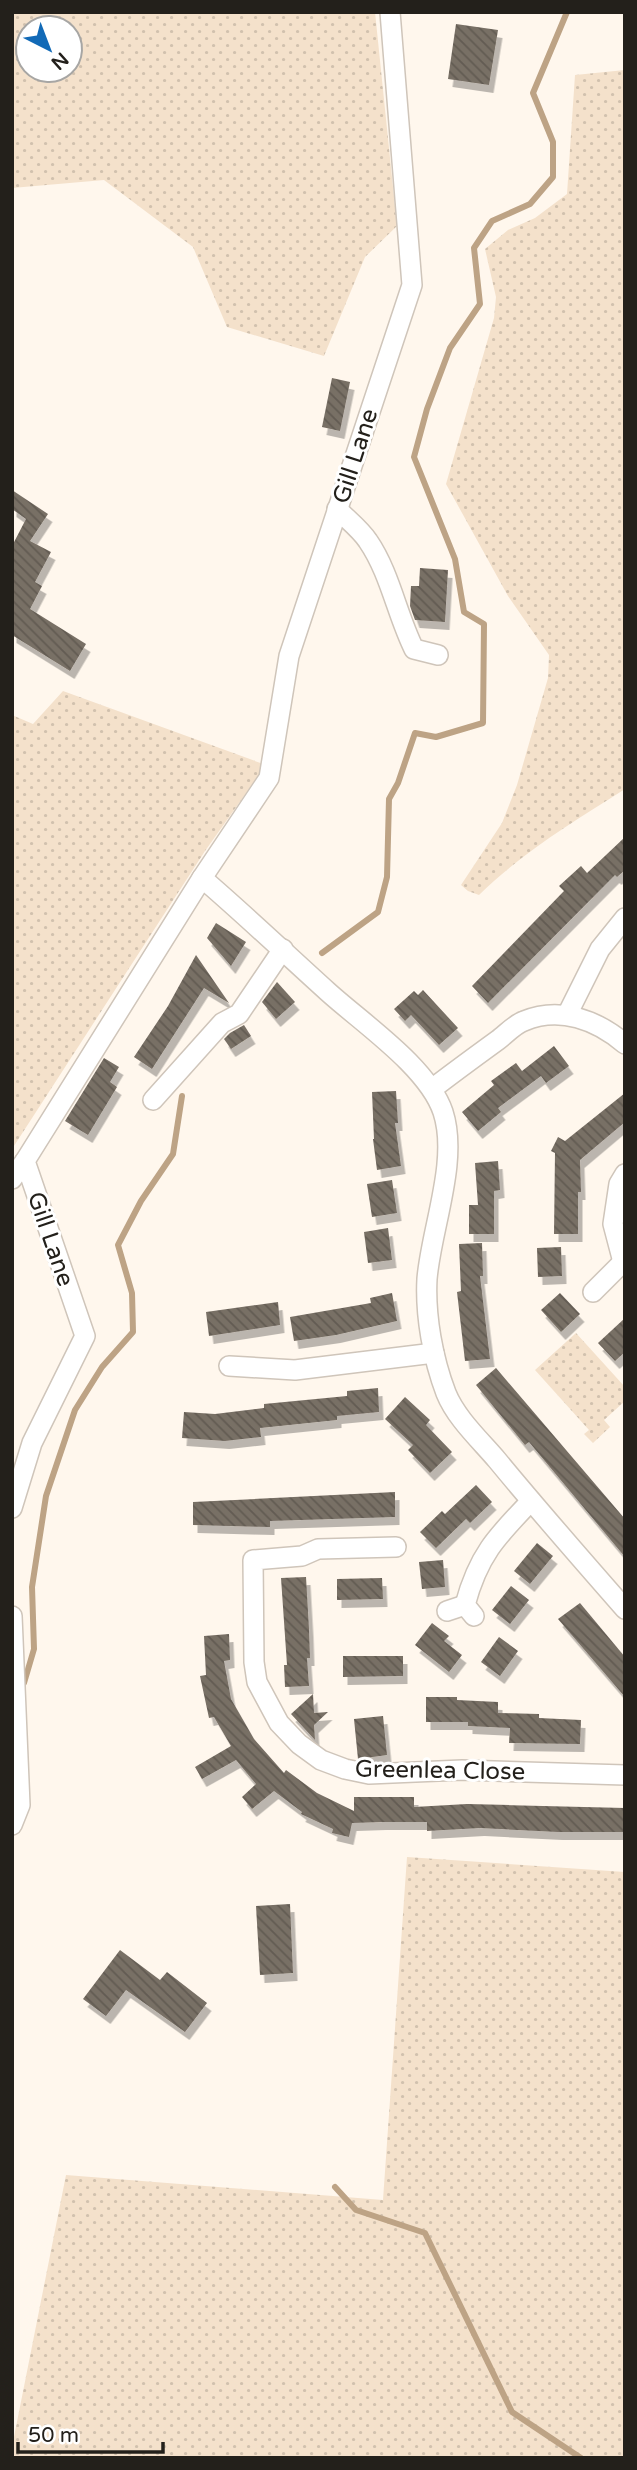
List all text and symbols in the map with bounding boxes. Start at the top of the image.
north arrow [14,14,84,84]
text: N [47,48,73,74]
street label: Gill Lane [327,405,384,507]
street label: Gill Lane [21,1188,80,1290]
street label: Greenlea Close [355,1755,525,1786]
scale bar [18,2410,163,2454]
text: 50 m [28,2423,79,2448]

